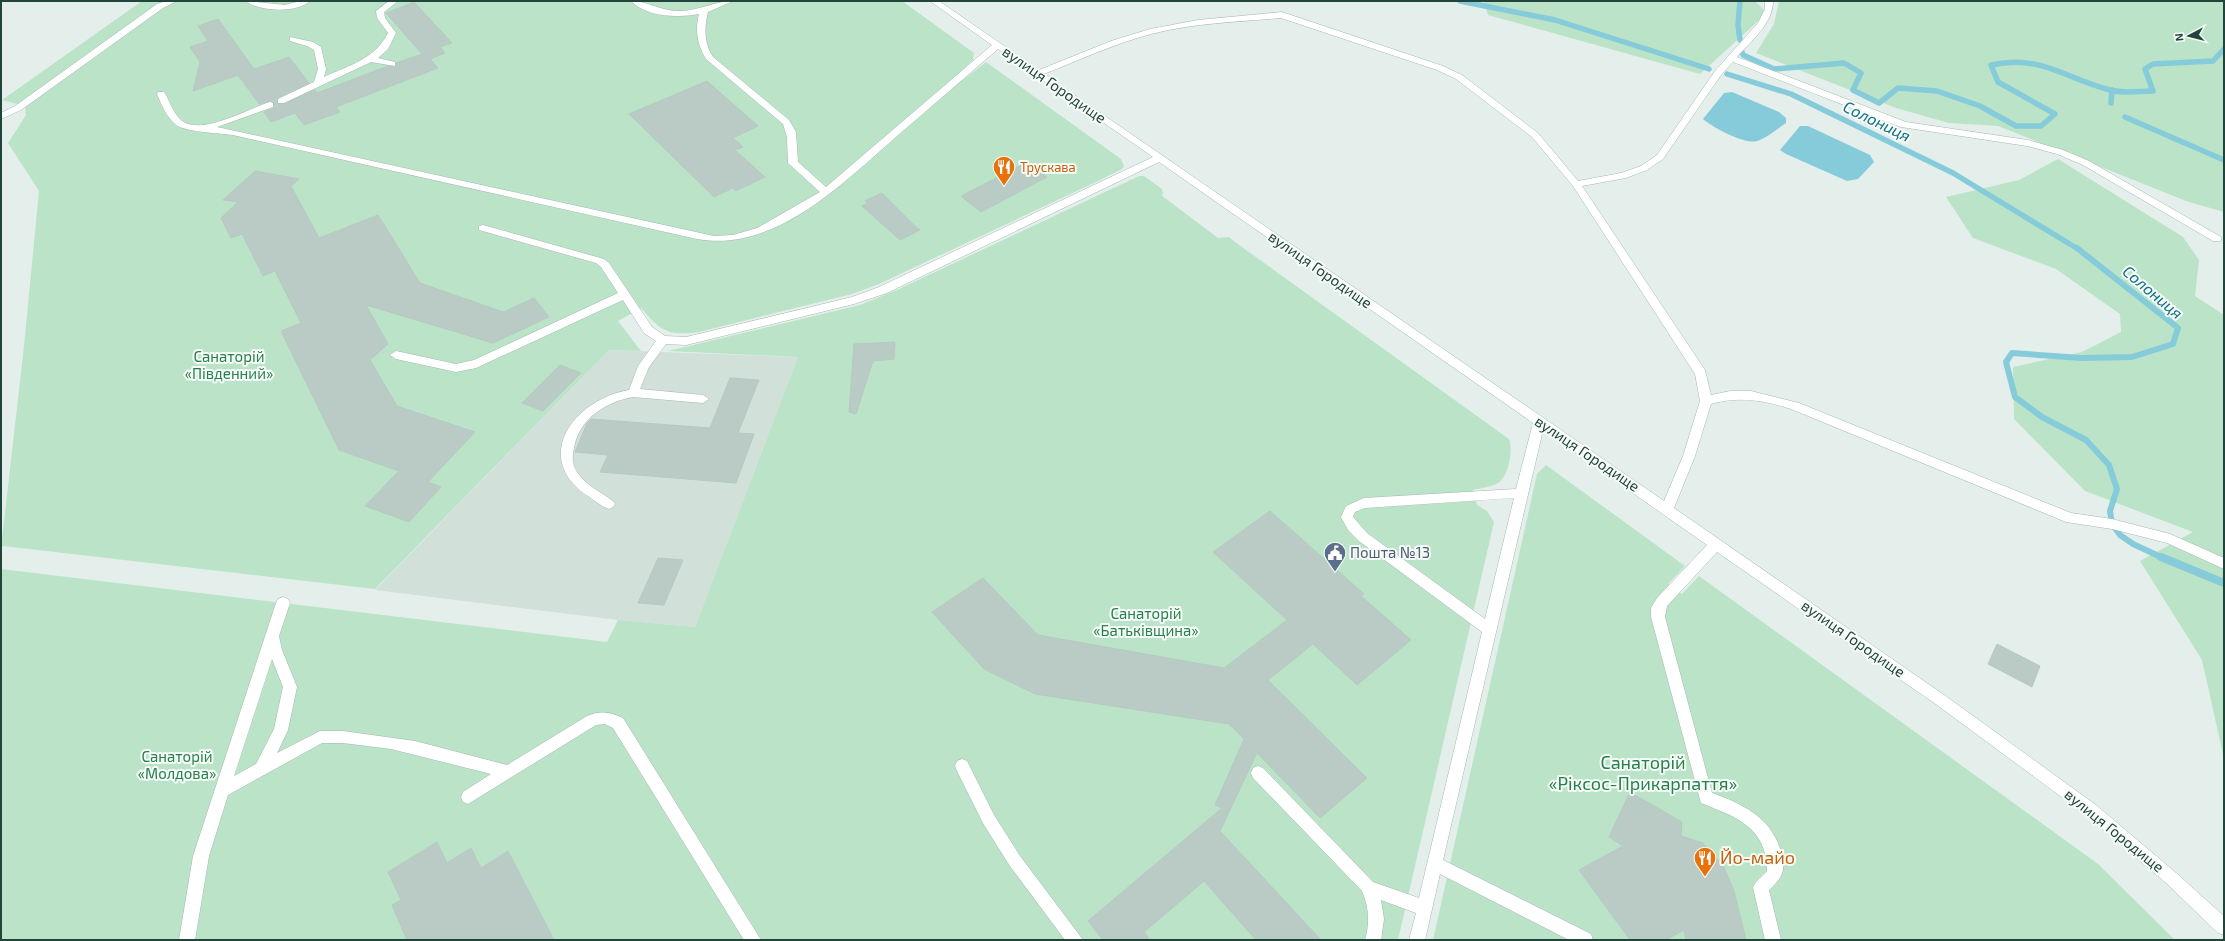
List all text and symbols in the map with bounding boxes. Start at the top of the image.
north arrow [2169,16,2209,56]
text: N [2172,32,2186,42]
street label: вулиця Городище [999,42,1110,128]
water label: Солониця [1840,96,1914,145]
restaurant icon: Трускава [991,154,1017,187]
place label: Трускава [1020,159,1076,175]
street label: вулиця Городище [1265,227,1376,313]
water label: Солониця [2119,261,2187,322]
park label: Санаторій «Південний» [185,347,273,382]
street label: вулиця Городище [1531,411,1643,496]
public building icon: Пошта №13 [1322,540,1348,573]
place label: Пошта №13 [1350,543,1430,561]
street label: вулиця Городище [1798,596,1909,682]
park label: Санаторій «Батьківщина» [1093,604,1199,639]
park label: Санаторій «Молдова» [138,747,216,782]
park label: Санаторій «Ріксос-Прикарпаття» [1549,751,1737,794]
street label: вулиця Городище [2061,785,2168,877]
restaurant icon: Йо-майо [1692,845,1718,878]
place label: Йо-майо [1720,846,1795,868]

